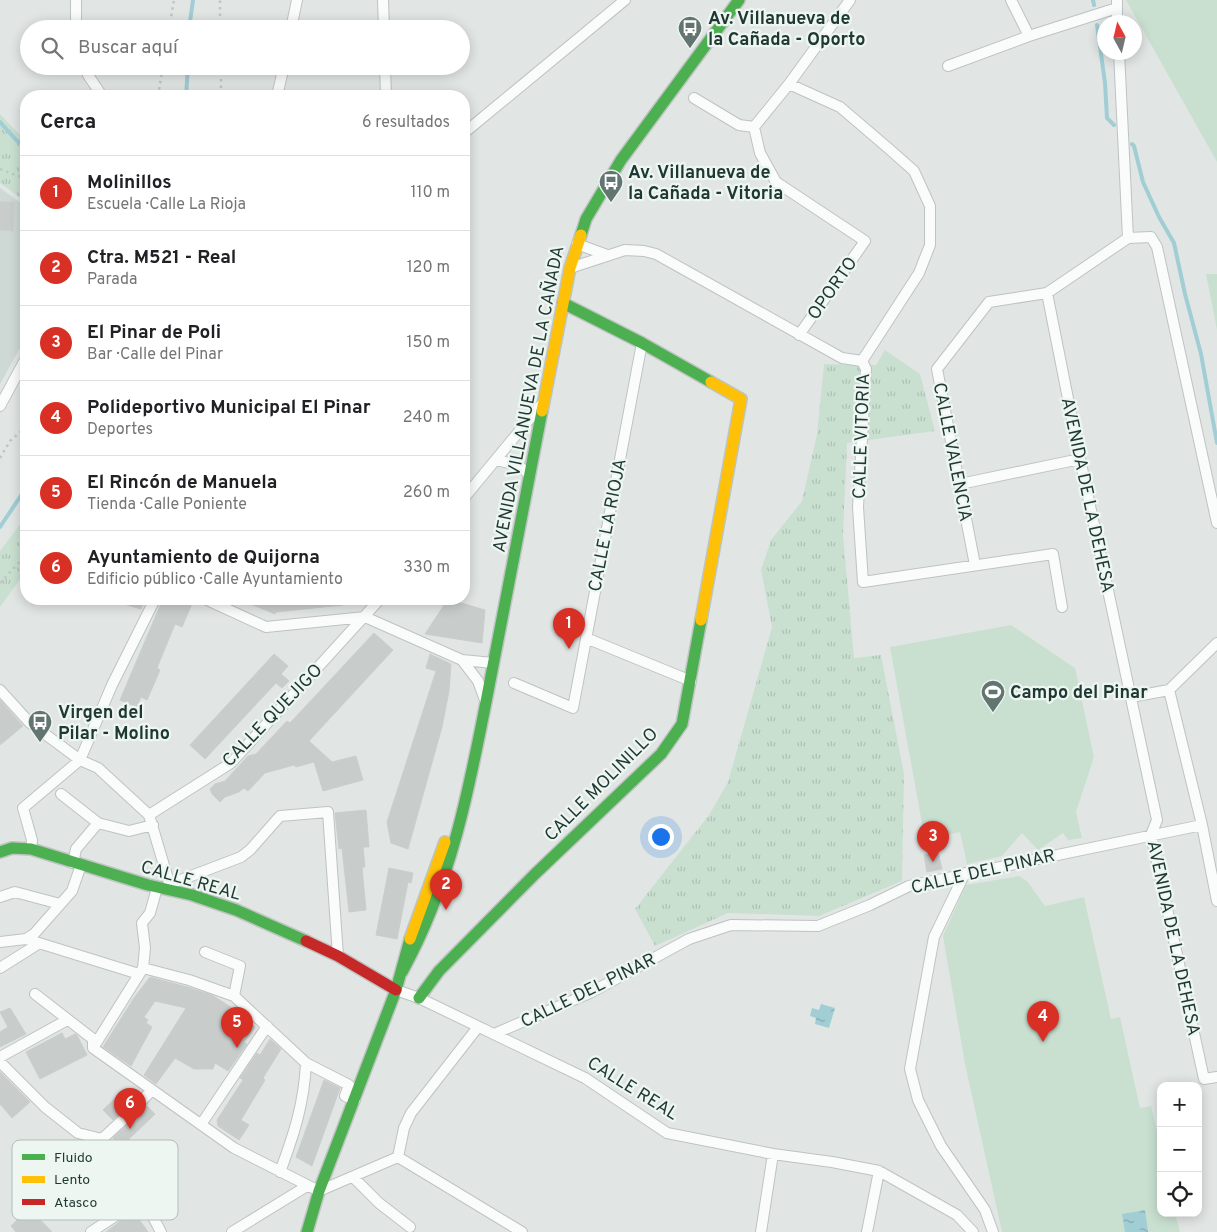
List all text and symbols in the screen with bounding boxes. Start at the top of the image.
place label: Av. Villanueva de la Cañada - Oporto [708,8,865,52]
bus stop icon: Av. Villanueva de la Cañada - Oporto [677,15,703,49]
north arrow [1097,15,1142,60]
search box [20,20,470,75]
icon: search [38,34,66,62]
text: Buscar aquí [78,36,178,60]
text: Cerca [40,109,96,136]
text: 6 resultados [362,113,450,133]
place label: Av. Villanueva de la Cañada - Vitoria [628,162,783,206]
bus stop icon: Av. Villanueva de la Cañada - Vitoria [598,169,624,203]
text: Molinillos [87,171,172,195]
text: 1 [53,183,59,203]
text: 110 m [410,183,450,203]
text: Escuela · Calle La Rioja [87,195,246,215]
street label: AVENIDA VILLANUEVA DE LA CAÑADA [486,244,571,555]
text: Ctra. M521 - Real [87,246,236,270]
street label: OPORTO [803,253,863,325]
text: 2 [51,258,61,278]
text: 120 m [407,258,450,278]
text: Parada [87,270,137,290]
text: El Pinar de Poli [87,321,221,345]
text: 3 [51,333,61,353]
text: 150 m [407,333,450,353]
text: Bar · Calle del Pinar [87,345,223,365]
street label: CALLE VITORIA [849,373,876,499]
street label: CALLE VALENCIA [927,381,976,524]
street label: AVENIDA DE LA DEHESA [1055,395,1119,595]
text: Polideportivo Municipal El Pinar [87,396,371,420]
text: 4 [51,408,61,428]
text: 240 m [403,408,450,428]
text: Deportes [87,420,153,440]
street label: CALLE LA RIOJA [584,457,633,594]
text: El Rincón de Manuela [87,471,277,495]
text: 5 [51,483,61,503]
text: 260 m [403,483,450,503]
text: Tienda · Calle Poniente [87,495,247,515]
text: Ayuntamiento de Quijorna [87,546,320,570]
text: 6 [51,558,61,578]
text: 330 m [403,558,450,578]
text: Edificio público · Calle Ayuntamiento [87,570,343,590]
pin: 1 [553,608,585,649]
street label: CALLE QUEJIGO [218,660,328,773]
sports icon: Campo del Pinar [980,679,1006,713]
place label: Campo del Pinar [1010,682,1148,705]
place label: Virgen del Pilar - Molino [58,702,170,746]
bus stop icon: Virgen del Pilar - Molino [27,709,53,743]
street label: CALLE MOLINILLO [540,723,664,847]
pin: 3 [917,821,949,862]
your location [648,824,674,850]
street label: AVENIDA DE LA DEHESA [1141,838,1205,1038]
street label: CALLE DEL PINAR [909,845,1058,900]
street label: CALLE REAL [138,856,243,907]
pin: 2 [430,869,462,910]
street label: CALLE DEL PINAR [517,949,660,1034]
pin: 4 [1027,1001,1059,1042]
pin: 5 [221,1007,253,1048]
street label: CALLE REAL [582,1052,682,1126]
map controls [1157,1082,1202,1217]
button: + [1157,1082,1202,1127]
pin: 6 [114,1088,146,1129]
button: − [1157,1127,1202,1172]
legend [12,1140,178,1220]
text: Fluido [54,1150,93,1167]
text: Lento [54,1172,90,1189]
button: locate [1157,1172,1202,1217]
text: Atasco [54,1195,97,1212]

